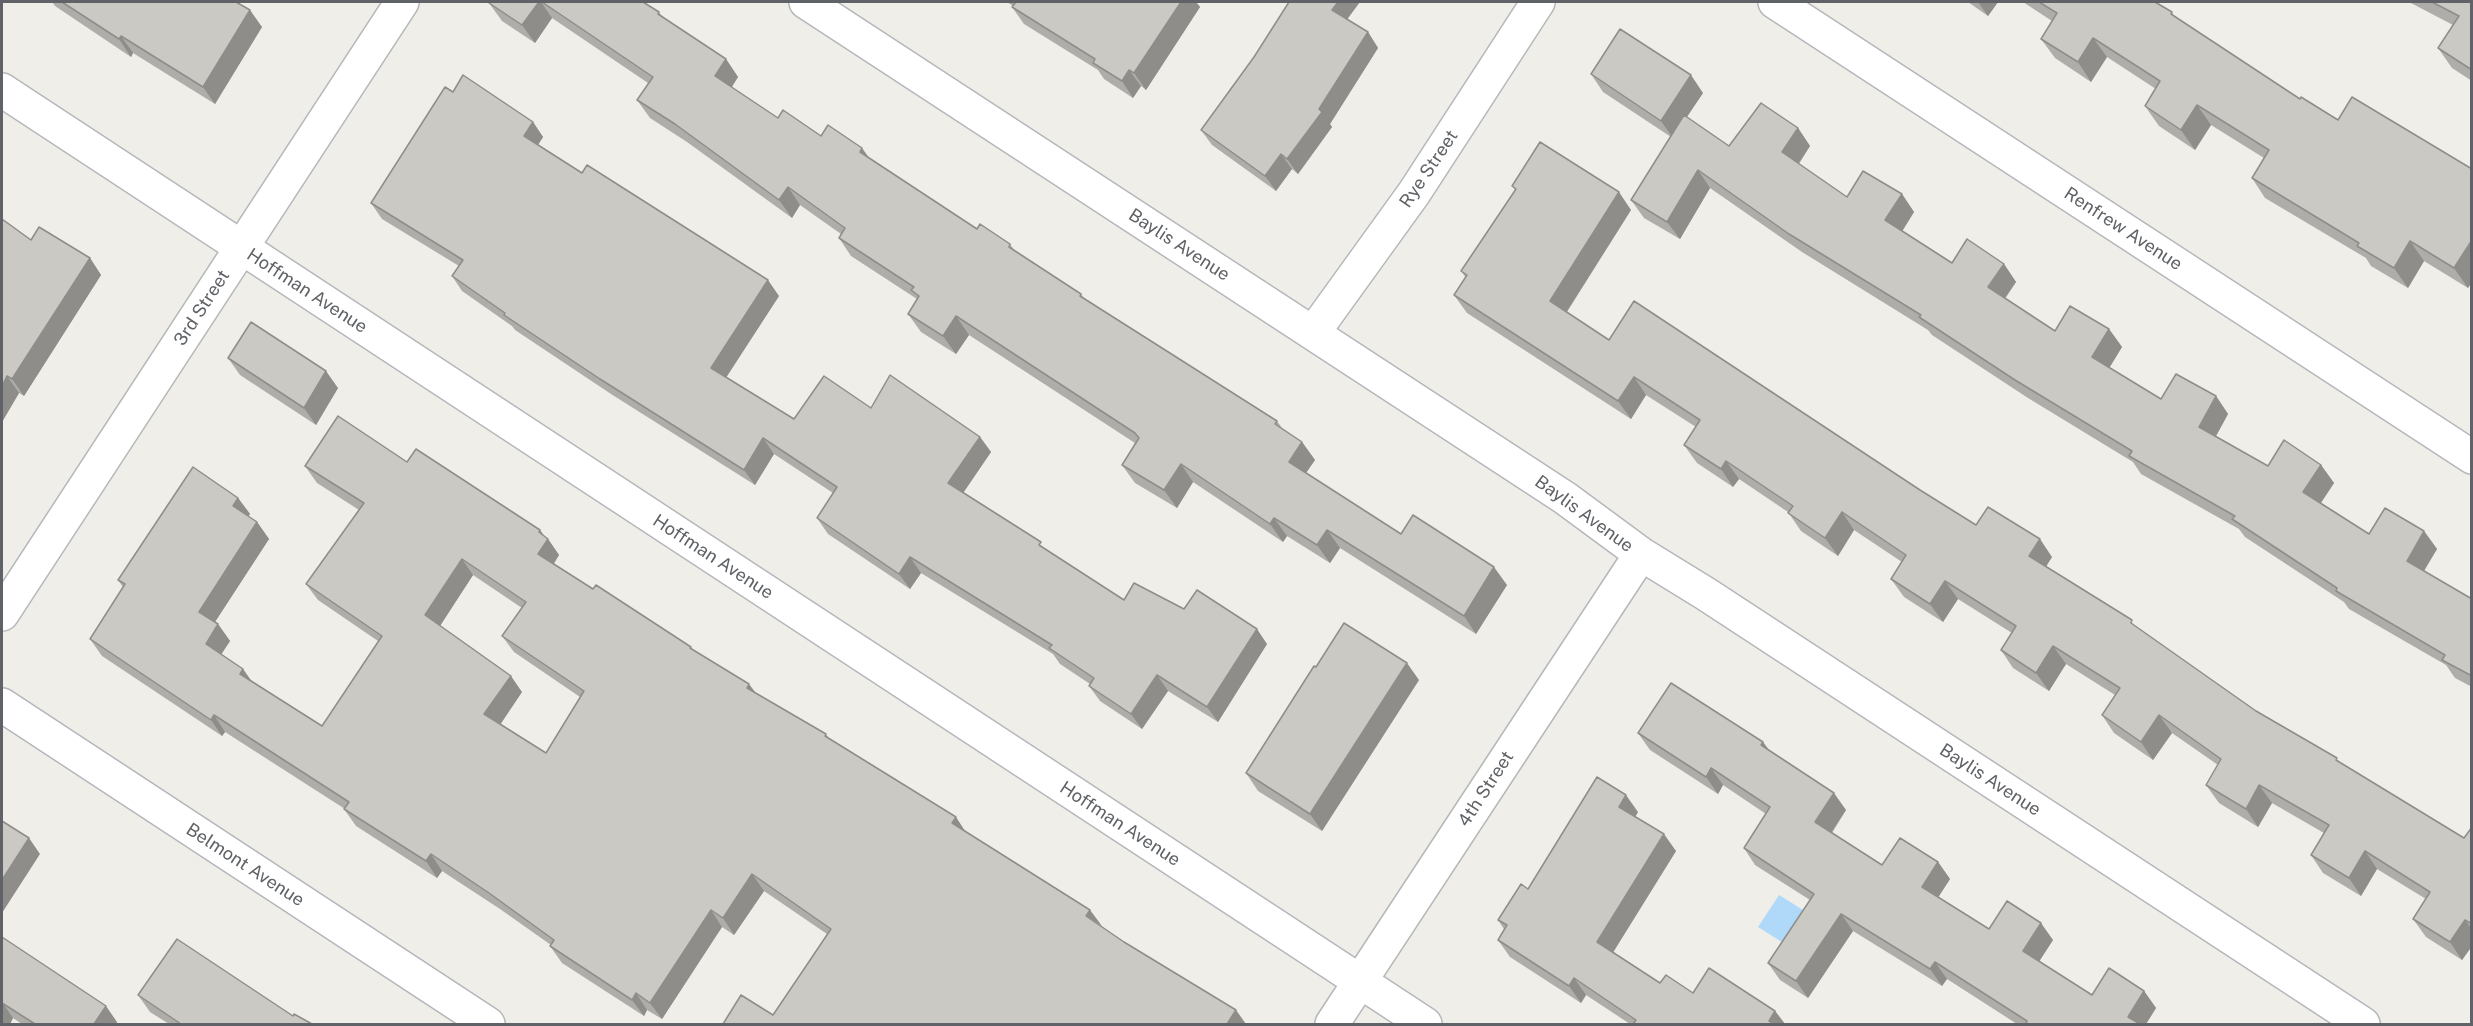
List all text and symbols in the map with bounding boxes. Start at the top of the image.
street label: Rye Street [1395,126,1463,212]
street label: Renfrew Avenue [2060,183,2186,275]
street label: Baylis Avenue [1124,204,1234,286]
street label: Hoffman Avenue [243,244,371,338]
street label: 3rd Street [170,266,234,350]
street label: Baylis Avenue [1531,471,1637,557]
street label: Hoffman Avenue [649,510,777,604]
street label: Baylis Avenue [1935,739,2045,821]
street label: 4th Street [1454,747,1518,831]
street label: Hoffman Avenue [1056,777,1184,871]
street label: Belmont Avenue [182,819,308,911]

